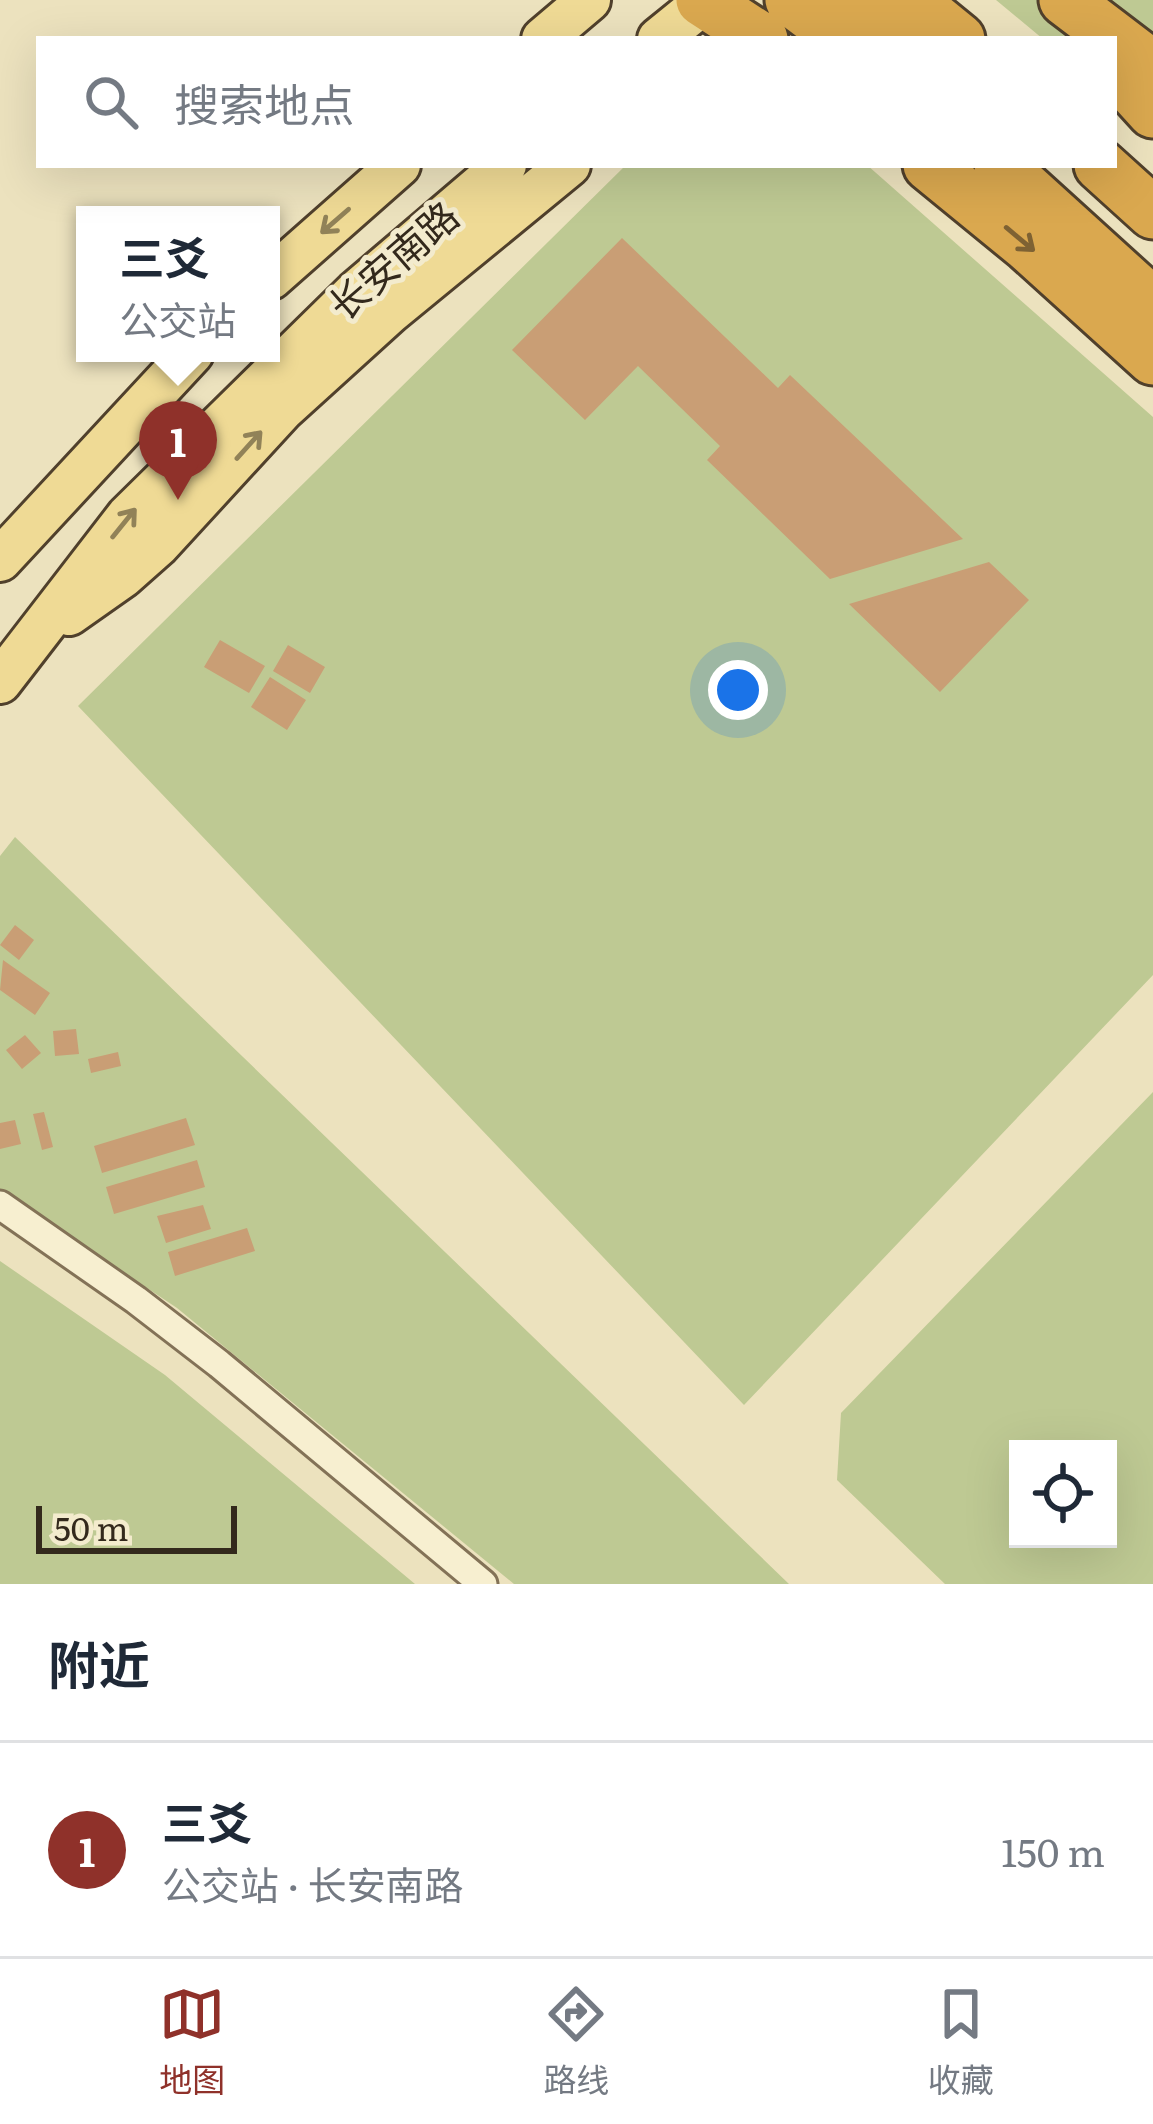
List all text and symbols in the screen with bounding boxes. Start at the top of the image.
search box [36,36,1117,168]
icon: search [78,69,144,135]
text: 搜索地点 [174,69,354,136]
street label: 长安南路 [314,186,470,332]
popup [76,206,280,362]
one-way arrow [320,207,350,234]
text: 三爻 [119,222,210,289]
one-way arrow [1004,225,1035,253]
text: 公交站 [119,289,237,347]
pin: 1 [139,401,217,500]
one-way arrow [235,430,262,461]
one-way arrow [110,508,136,540]
your location [708,660,768,720]
map controls [1009,1440,1117,1548]
button: locate [1009,1440,1117,1548]
scale bar [36,1500,237,1553]
text: 50 m [54,1502,128,1551]
text: 附近 [48,1624,150,1700]
text: 三爻 [162,1787,252,1854]
text: 1 [79,1821,95,1879]
text: 150 m [1001,1821,1105,1879]
text: 公交站 · 长安南路 [162,1854,464,1912]
tab: 地图 [159,1981,225,2102]
tab: 路线 [543,1981,609,2102]
tab: 收藏 [928,1981,994,2102]

